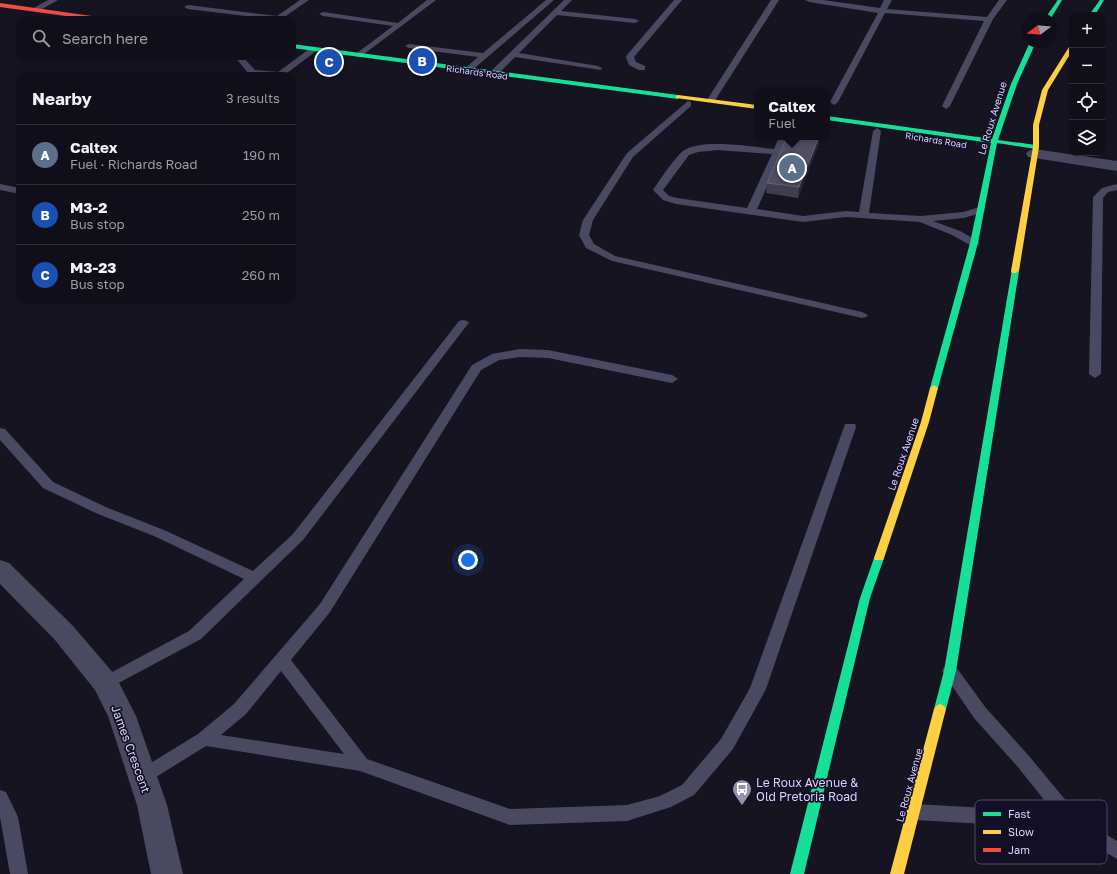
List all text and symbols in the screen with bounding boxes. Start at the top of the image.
north arrow [1021,12,1057,48]
map controls [1069,12,1105,156]
button: + [1069,12,1105,48]
search box [16,16,296,60]
icon: search [30,27,52,49]
text: Search here [62,29,148,47]
pin: B [409,46,435,76]
pin: C [316,47,342,77]
button: − [1069,48,1105,84]
street label: Richards Road [445,62,509,82]
street label: Le Roux Avenue [975,80,1009,156]
button: locate [1069,84,1105,120]
text: Nearby [32,88,92,109]
popup [754,88,830,140]
text: 3 results [226,90,280,106]
text: Caltex [768,97,816,115]
text: Fuel [768,115,796,131]
button: layers [1069,120,1105,156]
street label: Richards Road [904,130,968,150]
text: Caltex [70,138,117,156]
text: A [40,147,50,163]
text: 190 m [243,147,280,163]
pin: A [779,153,805,183]
text: Fuel · Richards Road [70,156,197,172]
text: M3-2 [70,198,107,216]
text: B [40,207,50,223]
text: 250 m [242,207,280,223]
text: Bus stop [70,216,125,232]
text: M3-23 [70,258,117,276]
text: C [40,267,50,283]
text: 260 m [242,267,280,283]
text: Bus stop [70,276,125,292]
street label: Le Roux Avenue [885,416,921,492]
your location [458,550,478,570]
street label: James Crescent [108,703,154,795]
street label: Le Roux Avenue [893,747,925,823]
place label: Le Roux Avenue & Old Pretoria Road [756,775,858,804]
bus stop icon: Le Roux Avenue & Old Pretoria Road [731,778,753,806]
legend [975,800,1107,864]
text: Fast [1008,807,1031,820]
text: Slow [1008,825,1034,838]
text: Jam [1008,843,1030,856]

